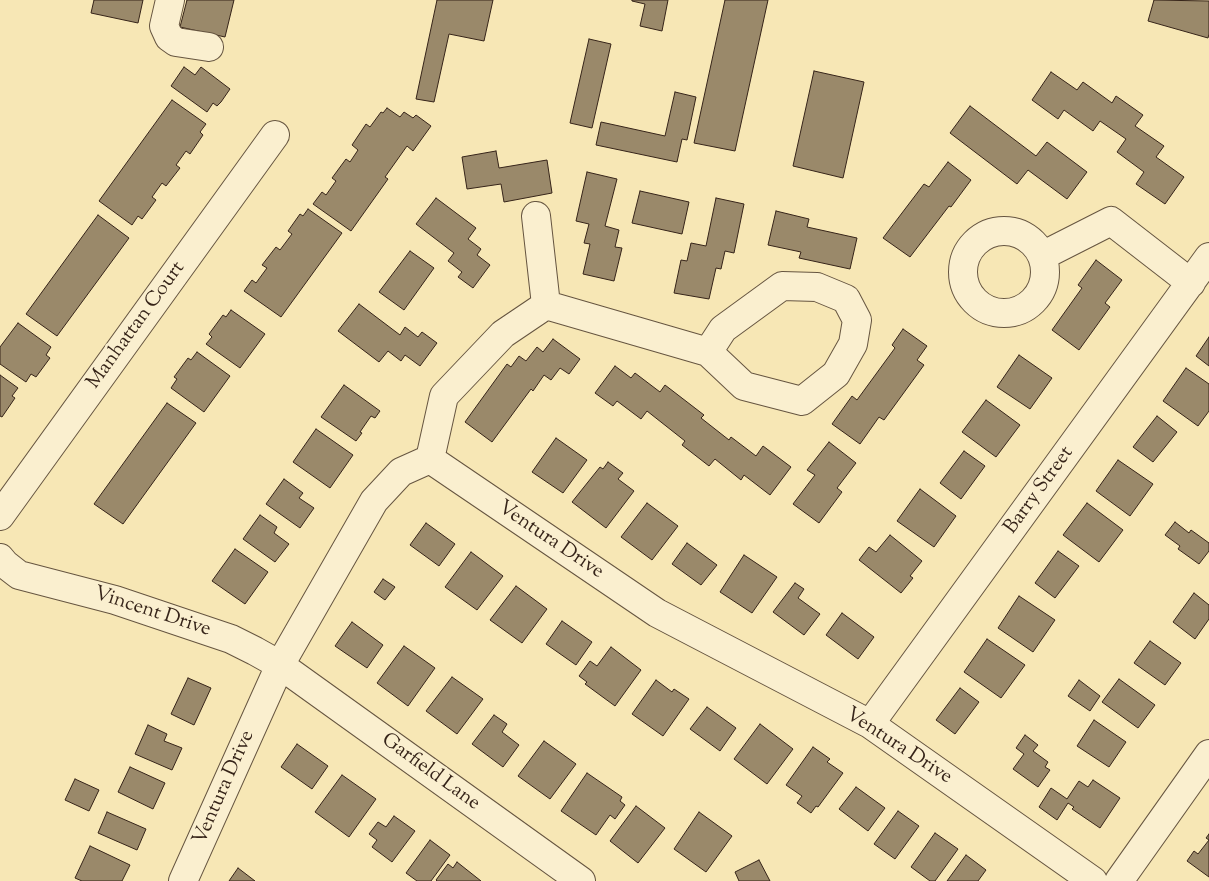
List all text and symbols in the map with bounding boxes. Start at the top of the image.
street label: Manhattan Court [83,258,191,394]
street label: Barry Street [1000,443,1080,539]
street label: Ventura Drive [492,497,608,585]
street label: Vincent Drive [91,583,213,643]
street label: Ventura Drive [840,704,956,790]
street label: Ventura Drive [189,727,261,849]
street label: Garfield Lane [376,729,484,817]

